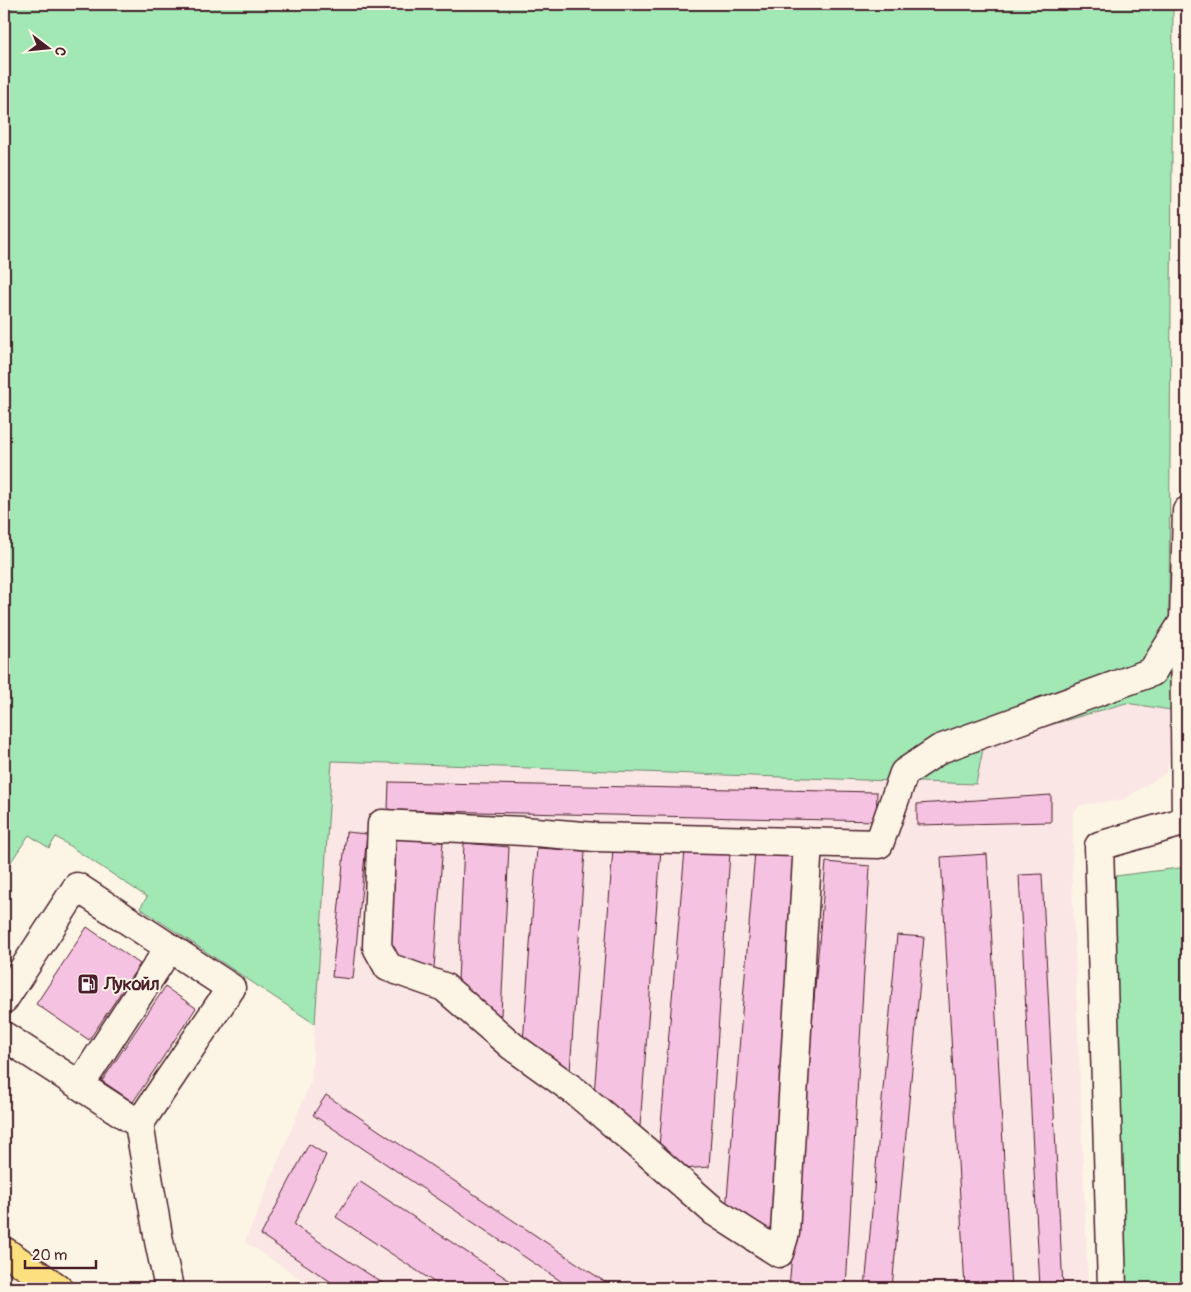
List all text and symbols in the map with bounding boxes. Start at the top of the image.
north arrow [22,22,72,72]
text: С [51,45,69,58]
fuel station icon: Лукойл [76,972,100,996]
place label: Лукойл [103,973,160,996]
scale bar [25,1237,96,1269]
text: 20 m [32,1246,67,1265]

